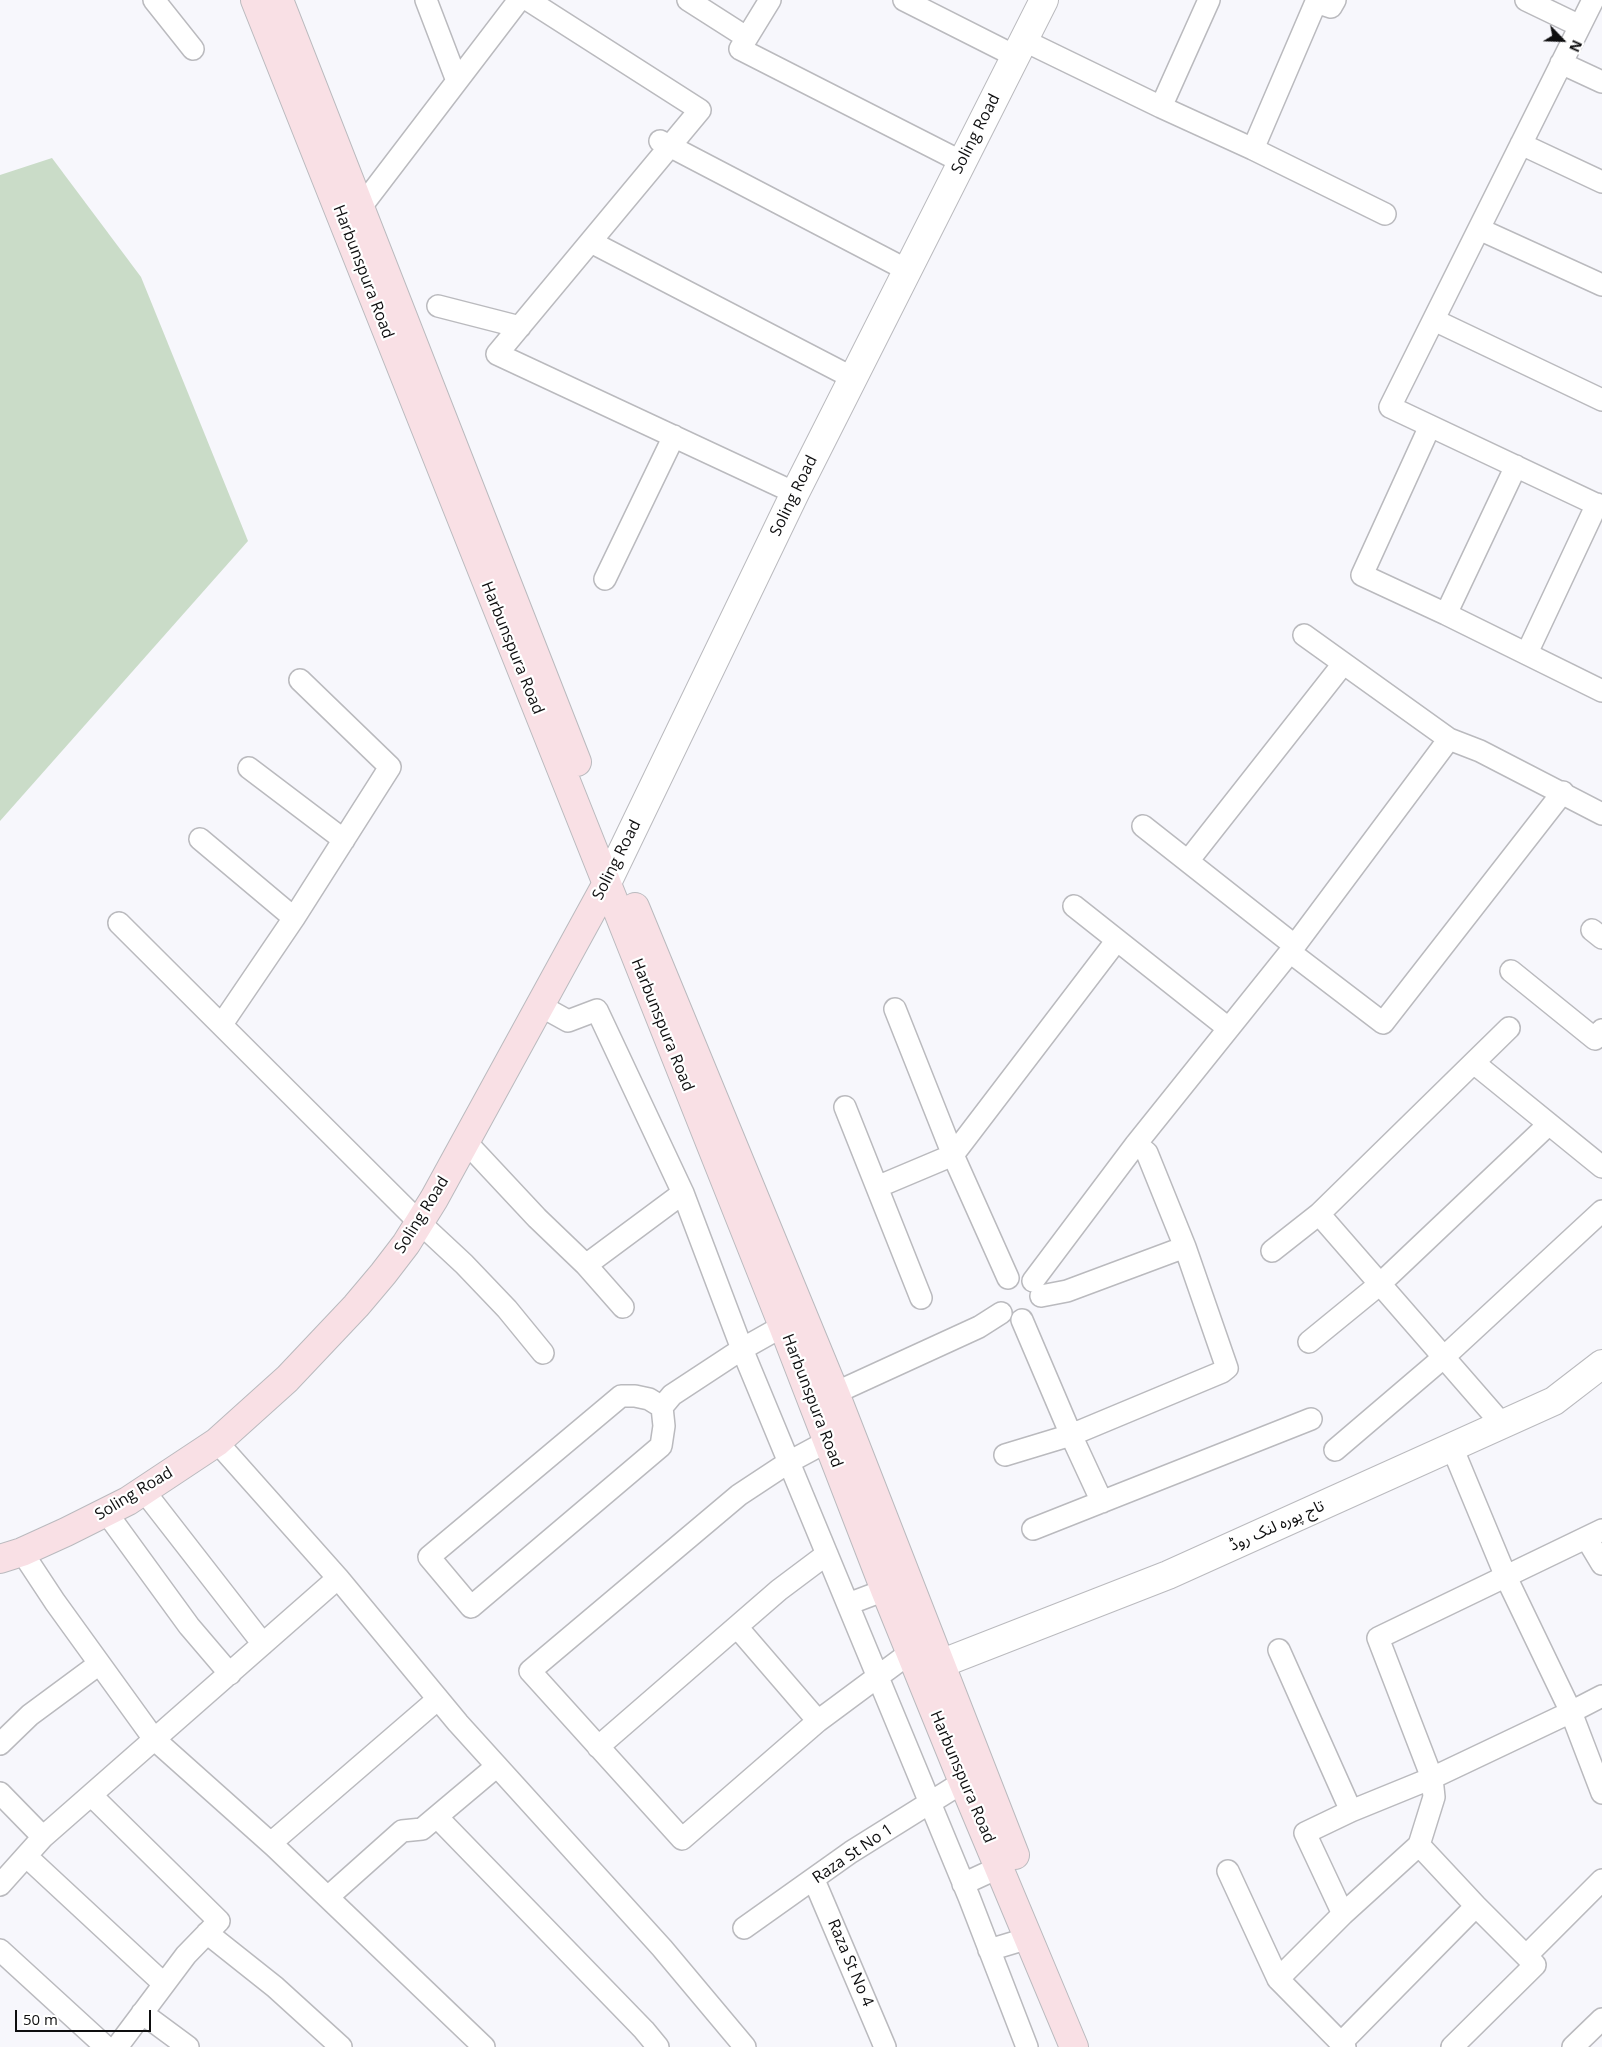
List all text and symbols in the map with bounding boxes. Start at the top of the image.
north arrow [1537,15,1587,65]
text: N [1565,37,1587,55]
street label: Soling Road [948,91,1004,177]
street label: Harbunspura Road [329,202,397,342]
street label: Soling Road [766,453,822,539]
street label: Harbunspura Road [477,579,547,717]
street label: Soling Road [589,817,645,903]
street label: Harbunspura Road [627,956,697,1094]
street label: Soling Road [391,1173,453,1257]
street label: Harbunspura Road [778,1331,846,1471]
street label: Soling Road [92,1463,176,1525]
street label: تاج پورہ لنک روڈ [1226,1496,1328,1556]
street label: Harbunspura Road [925,1708,999,1846]
street label: Raza St No 1 [809,1820,897,1888]
street label: Raza St No 4 [823,1916,877,2010]
scale bar [18,2000,154,2032]
text: 50 m [23,2009,58,2029]

